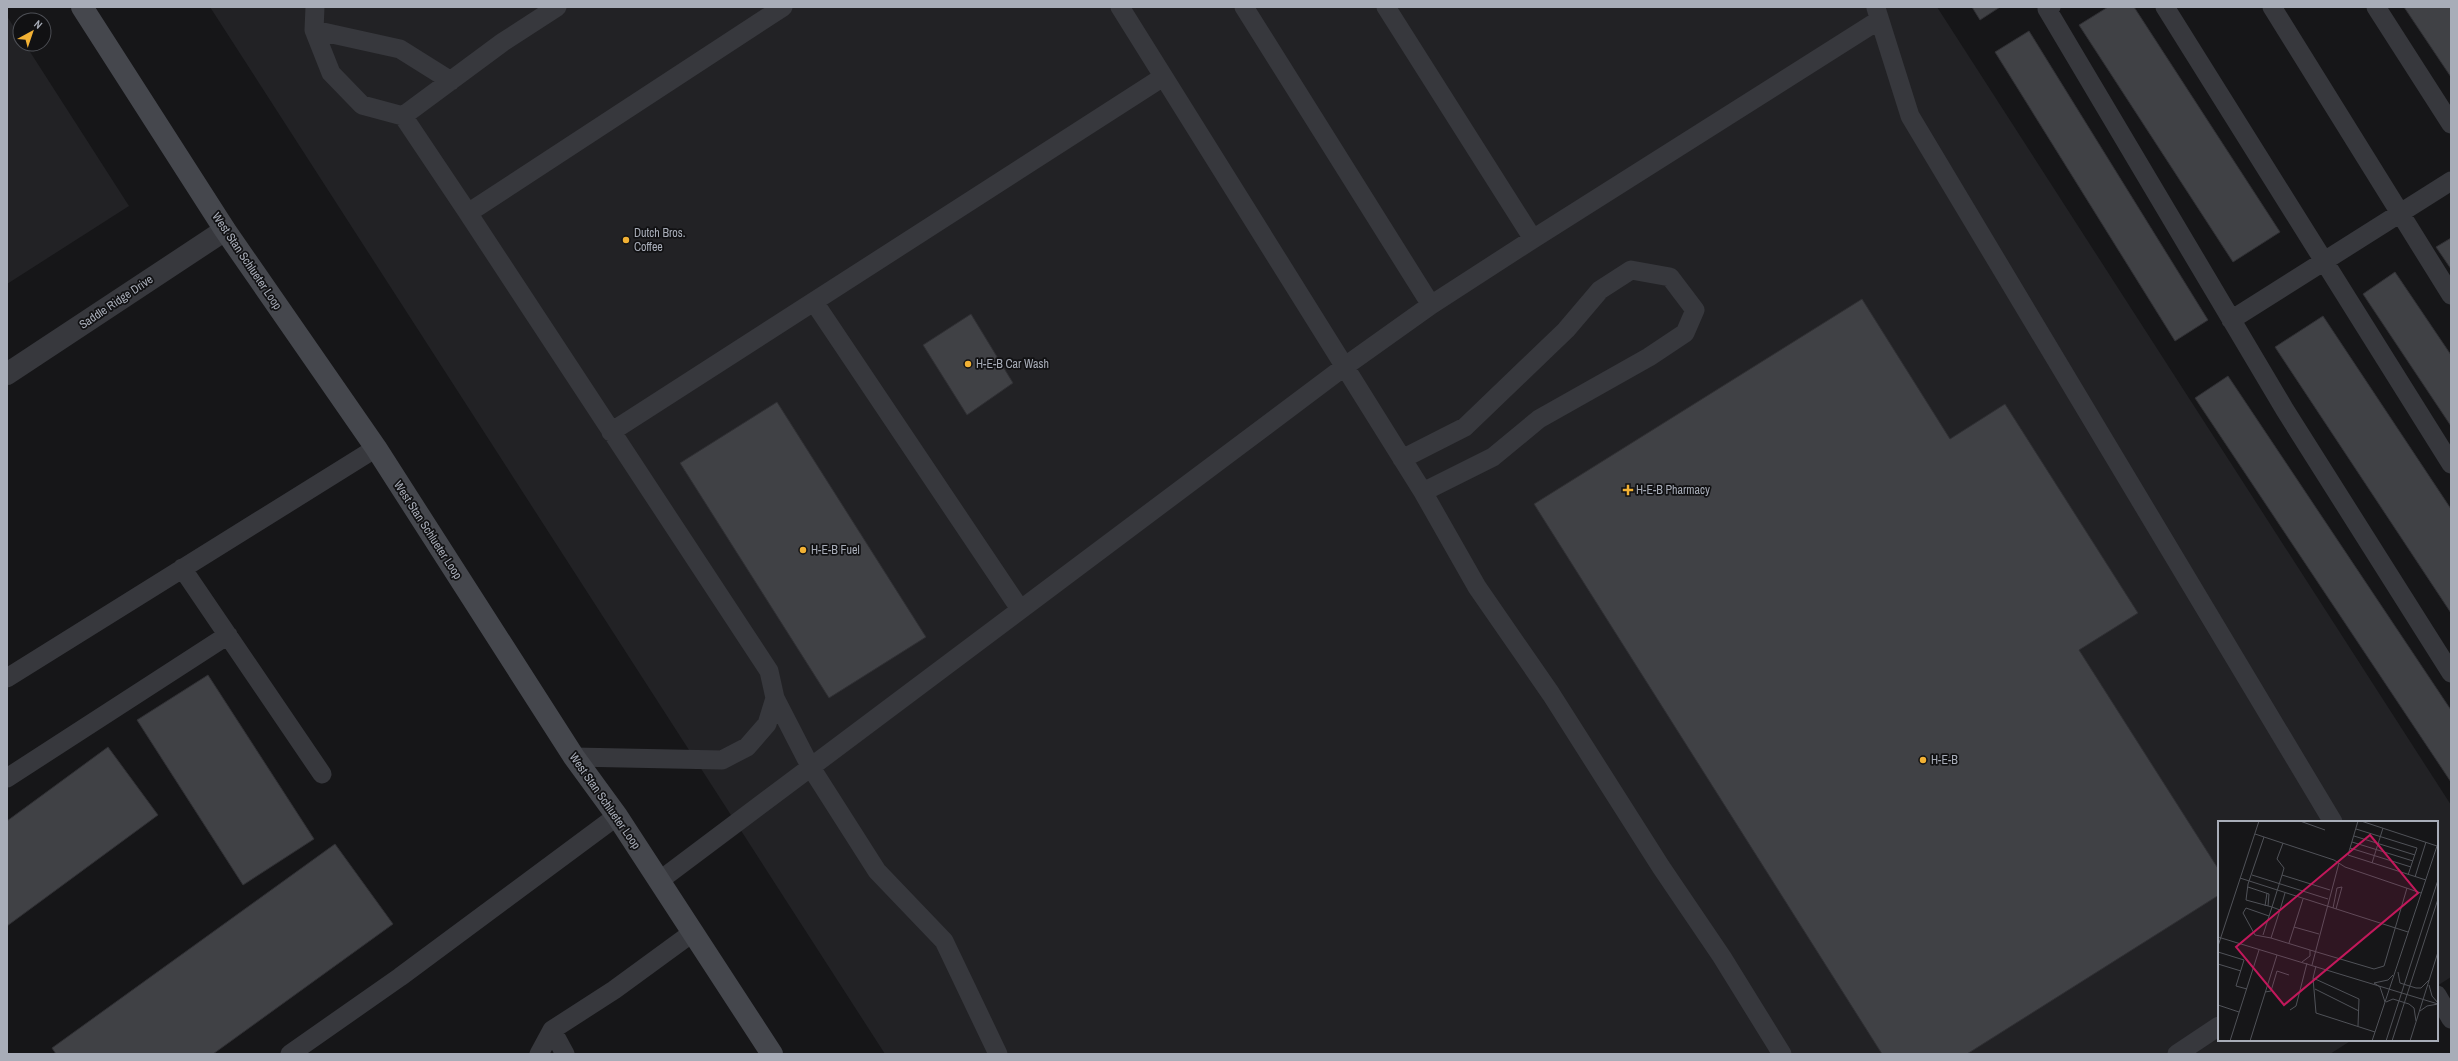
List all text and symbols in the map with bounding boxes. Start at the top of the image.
north arrow [12,12,52,52]
text: N [31,17,45,32]
street label: West Stan Schlueter Loop [208,209,286,313]
place label: Dutch Bros. Coffee [634,225,685,255]
marker: Dutch Bros. Coffee [621,235,631,245]
street label: Saddle Ridge Drive [76,271,156,333]
place label: H-E-B Car Wash [976,356,1049,372]
marker: H-E-B Car Wash [963,359,973,369]
street label: West Stan Schlueter Loop [390,478,466,582]
place label: H-E-B Pharmacy [1636,482,1710,498]
marker: H-E-B Pharmacy [1623,485,1633,495]
place label: H-E-B Fuel [811,542,860,558]
marker: H-E-B Fuel [798,545,808,555]
street label: West Stan Schlueter Loop [566,750,644,852]
place label: H-E-B [1931,752,1958,768]
marker: H-E-B [1918,755,1928,765]
inset map [2218,821,2438,1041]

